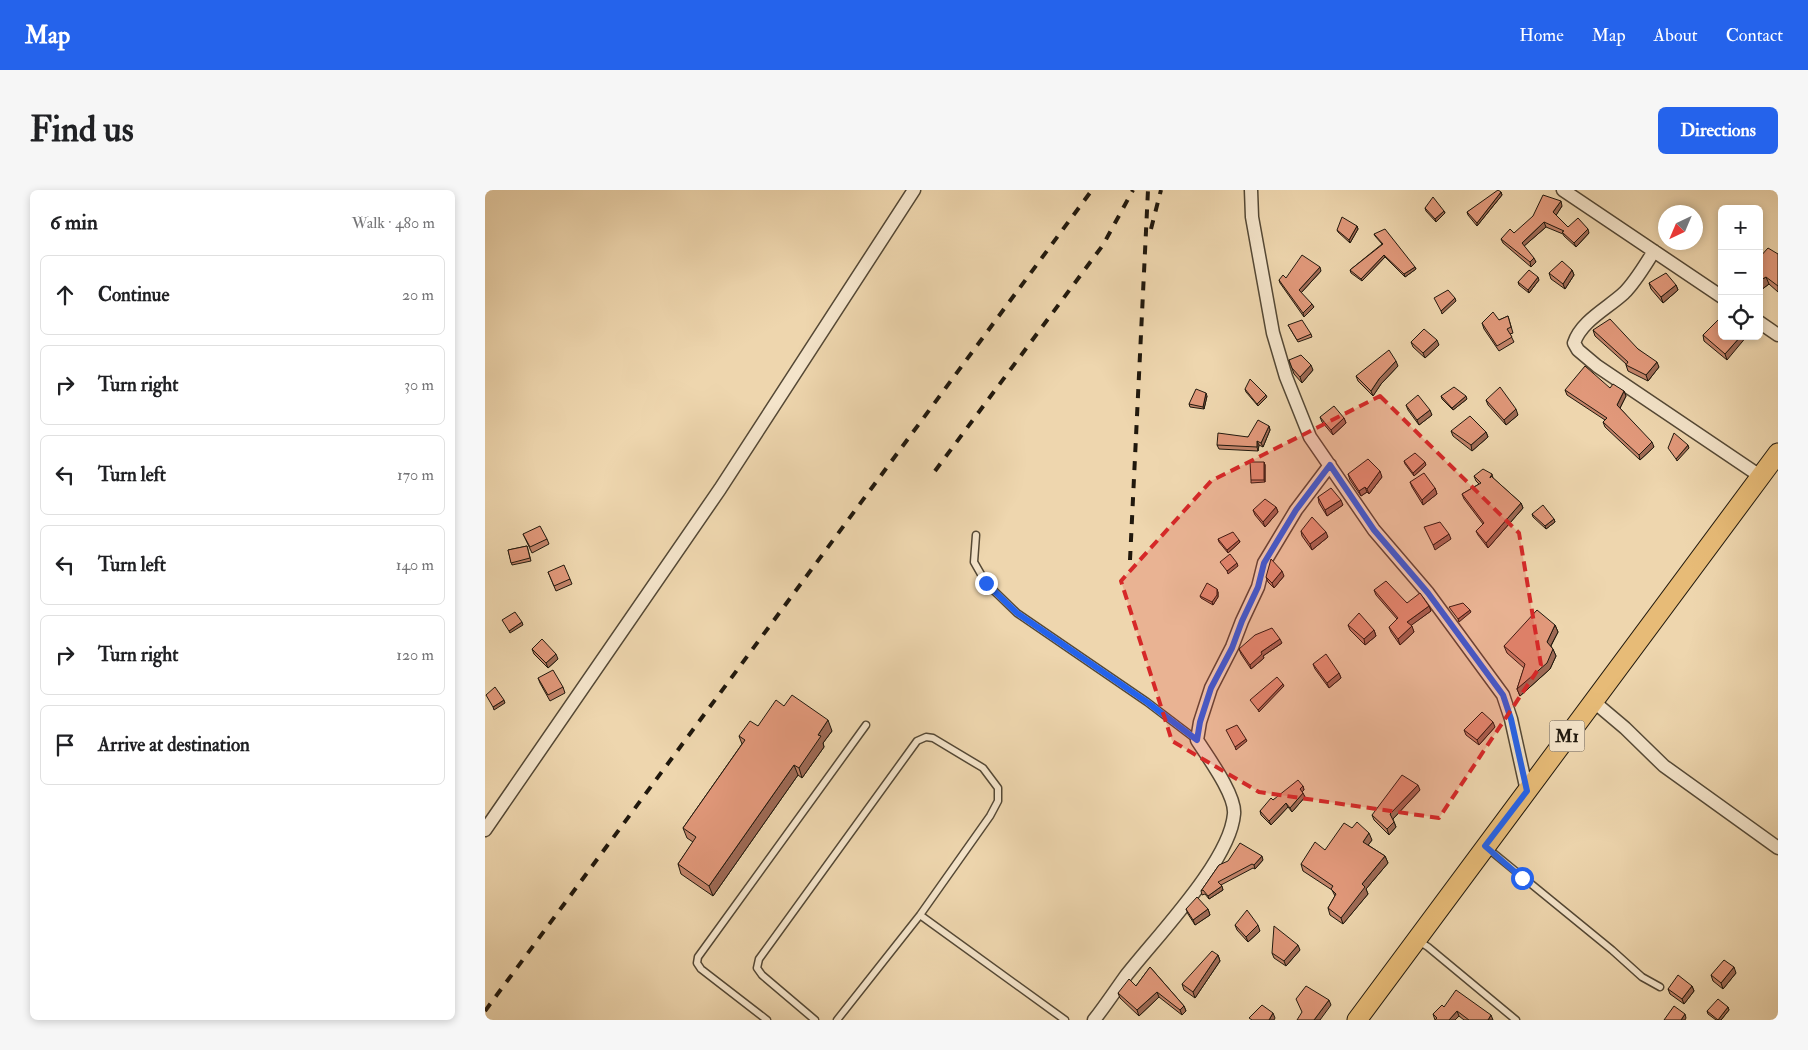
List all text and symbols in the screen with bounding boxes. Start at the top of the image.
text: Map [25,20,70,51]
text: Home [1519,24,1564,47]
text: Map [1592,24,1626,47]
text: About [1654,24,1698,47]
text: Contact [1726,24,1783,47]
button: Directions [1658,107,1778,154]
text: Find us [30,108,134,152]
north arrow [1658,205,1703,250]
map controls [1718,205,1763,340]
button: + [1718,205,1763,250]
text: 6 min [50,209,98,236]
text: Walk · 480 m [352,213,435,233]
button: − [1718,250,1763,295]
icon: ahead [51,281,79,309]
text: Continue [98,283,169,307]
text: 20 m [402,285,434,305]
button: locate [1718,295,1763,340]
icon: right [51,371,79,399]
text: Turn right [98,373,178,397]
text: 30 m [404,375,434,395]
icon: left [51,461,79,489]
text: Turn left [98,463,166,487]
text: 170 m [397,465,434,485]
icon: left [51,551,79,579]
text: Turn left [98,553,166,577]
text: 140 m [396,555,434,575]
route end [975,572,998,595]
icon: right [51,641,79,669]
text: Turn right [98,643,178,667]
text: 120 m [396,645,434,665]
road number: M1 [1549,720,1585,752]
icon: arrive [51,731,79,759]
text: Arrive at destination [98,733,250,757]
route start [1511,867,1534,890]

